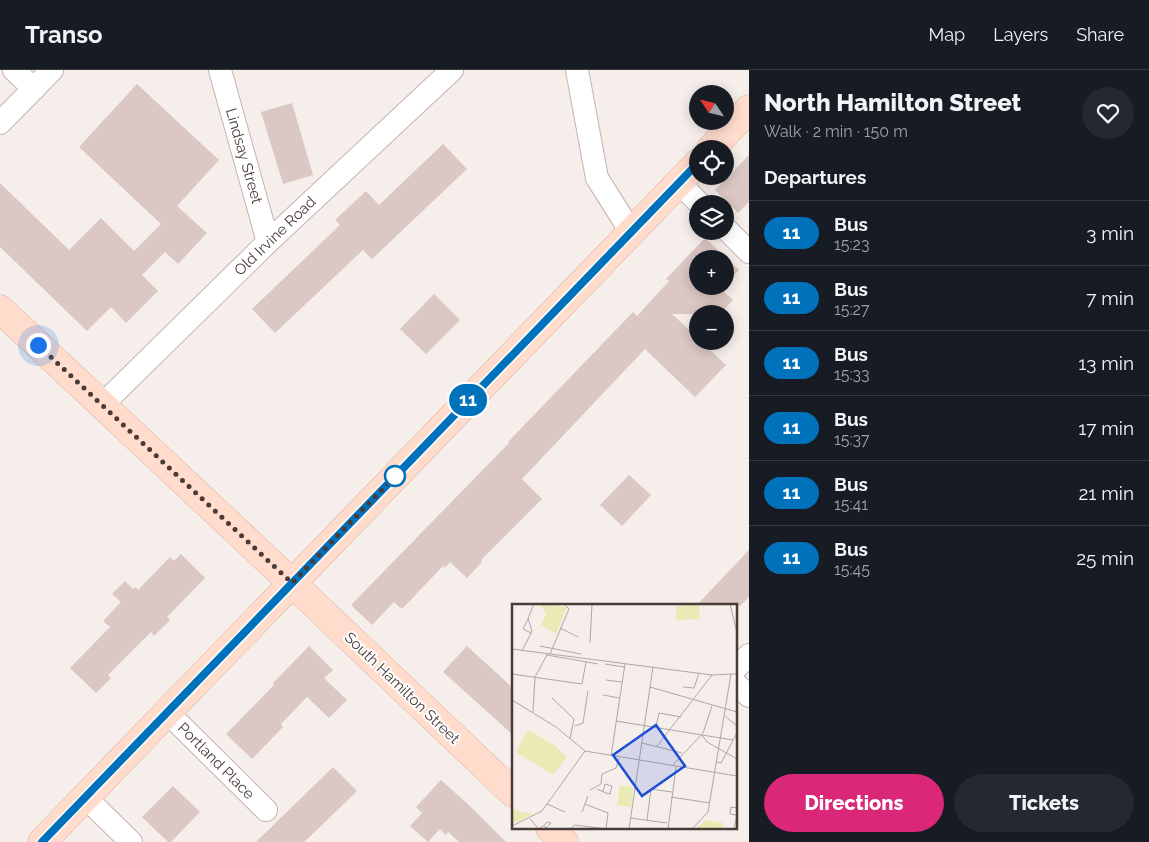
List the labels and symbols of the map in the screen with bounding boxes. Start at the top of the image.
north arrow [689,85,734,130]
street label: Lindsay Street [222,106,266,206]
street label: Old Irvine Road [231,193,319,279]
your location [26,333,51,358]
line badge: 11 [446,384,490,416]
unlabelled marker [384,465,406,487]
inset map [512,604,736,830]
street label: South Hamilton Street [341,628,463,748]
street label: Portland Place [174,719,258,803]

